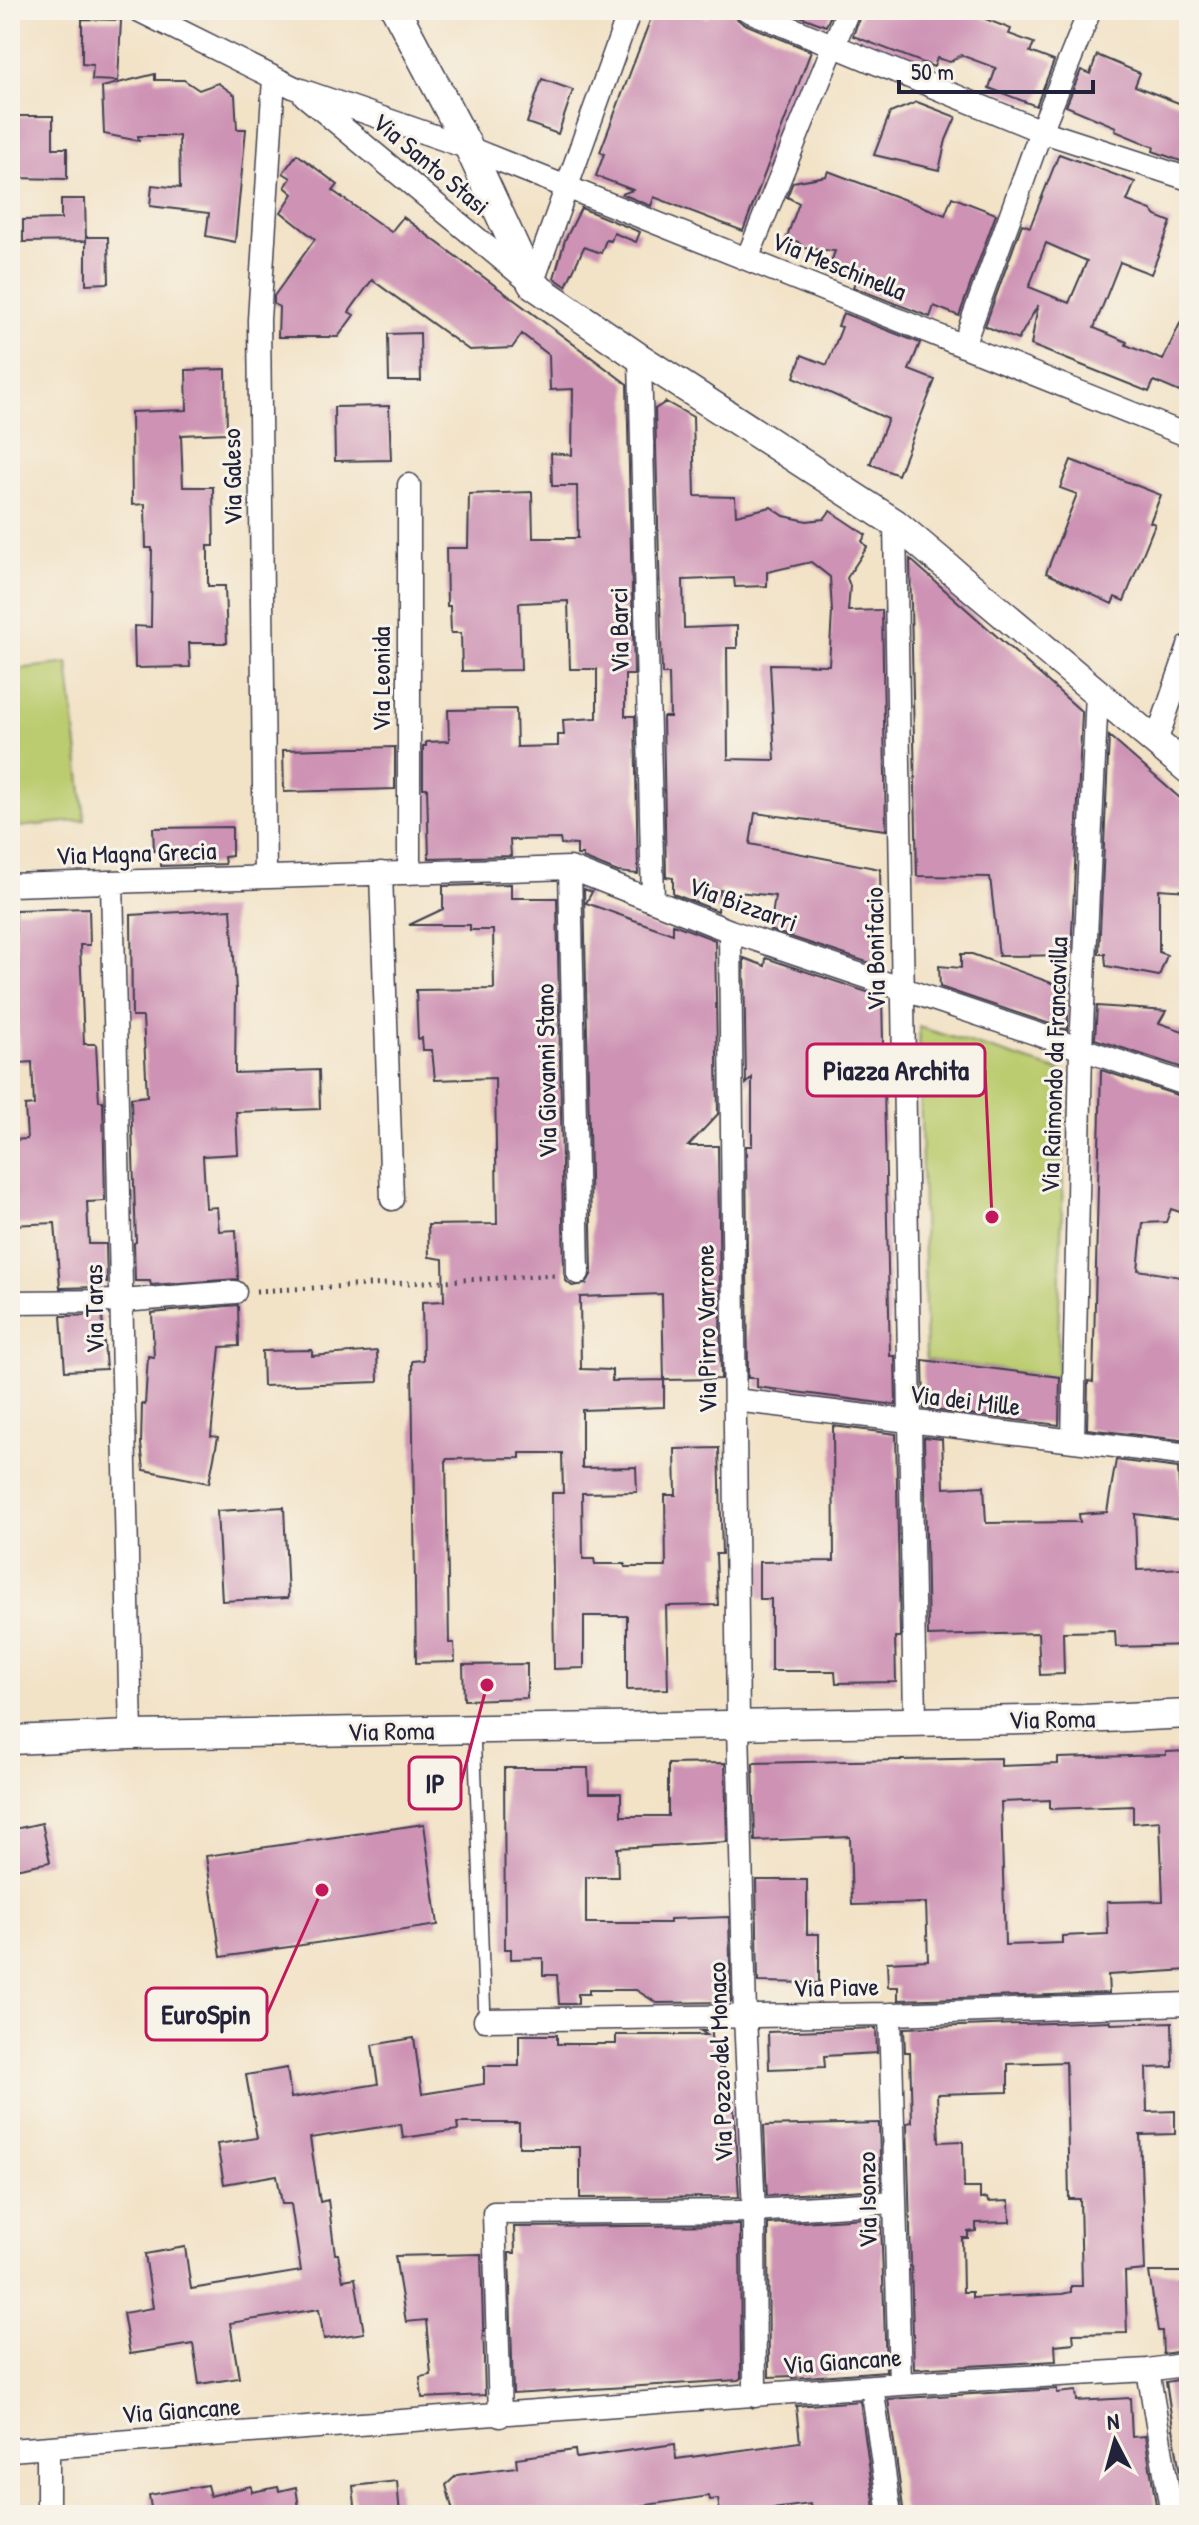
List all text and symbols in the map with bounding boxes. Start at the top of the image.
scale bar [899,44,1093,94]
text: 50 m [911,55,954,87]
street label: Via Santo Stasi [365,104,497,223]
street label: Via Meschinella [766,223,912,309]
street label: Via Galeso [213,428,250,526]
street label: Via Barci [600,587,637,673]
street label: Via Leonida [363,626,398,732]
street label: Via Magna Grecia [55,832,217,873]
street label: Via Bizzarri [684,868,803,939]
street label: Via Bonifacio [856,887,893,1011]
street label: Via Raimondo da Francavilla [1032,936,1075,1194]
street label: Via Giovanni Stano [526,983,565,1159]
callout: Piazza Archita [807,1044,985,1096]
text: Piazza Archita [823,1051,969,1089]
street label: Via Pirro Varrone [687,1244,724,1414]
street label: Via Taras [75,1264,112,1354]
street label: Via dei Mille [907,1375,1023,1424]
street label: Via Roma [1008,1700,1096,1737]
street label: Via Roma [347,1712,435,1749]
callout: IP [409,1757,461,1809]
text: IP [425,1764,445,1802]
street label: Via Pozzo del Monaco [699,1961,740,2163]
street label: Via Piave [793,1968,879,2005]
callout: EuroSpin [146,1988,267,2040]
text: EuroSpin [161,1995,251,2034]
street label: Via Isonzo [848,2151,885,2249]
street label: Via Giancane [781,2339,903,2382]
street label: Via Giancane [120,2388,242,2431]
north arrow [1075,2401,1155,2481]
text: N [1106,2406,1121,2437]

